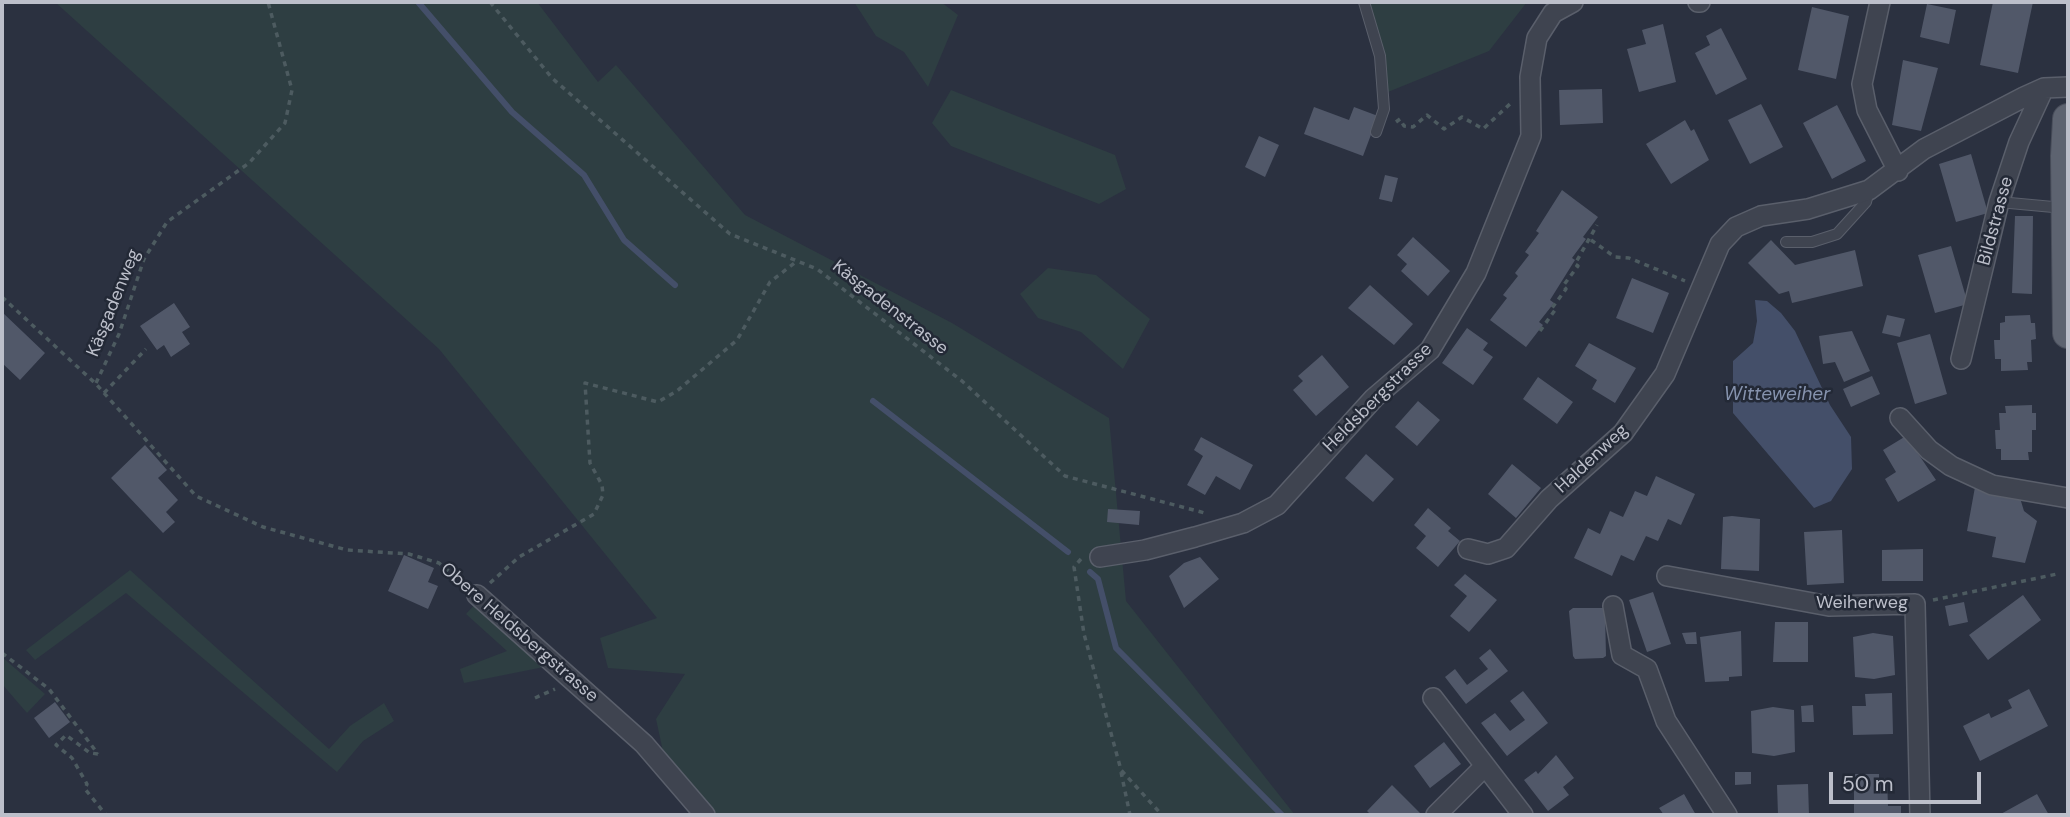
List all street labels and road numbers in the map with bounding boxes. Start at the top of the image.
street label: Bildstrasse [1974,174,2018,268]
street label: Käsgadenweg [83,246,145,360]
street label: Käsgadenstrasse [828,256,952,360]
street label: Heldsbergstrasse [1319,339,1437,457]
street label: Haldenweg [1551,420,1633,498]
street label: Obere Heldsbergstrasse [436,559,602,707]
street label: Weiherweg [1816,592,1908,614]

